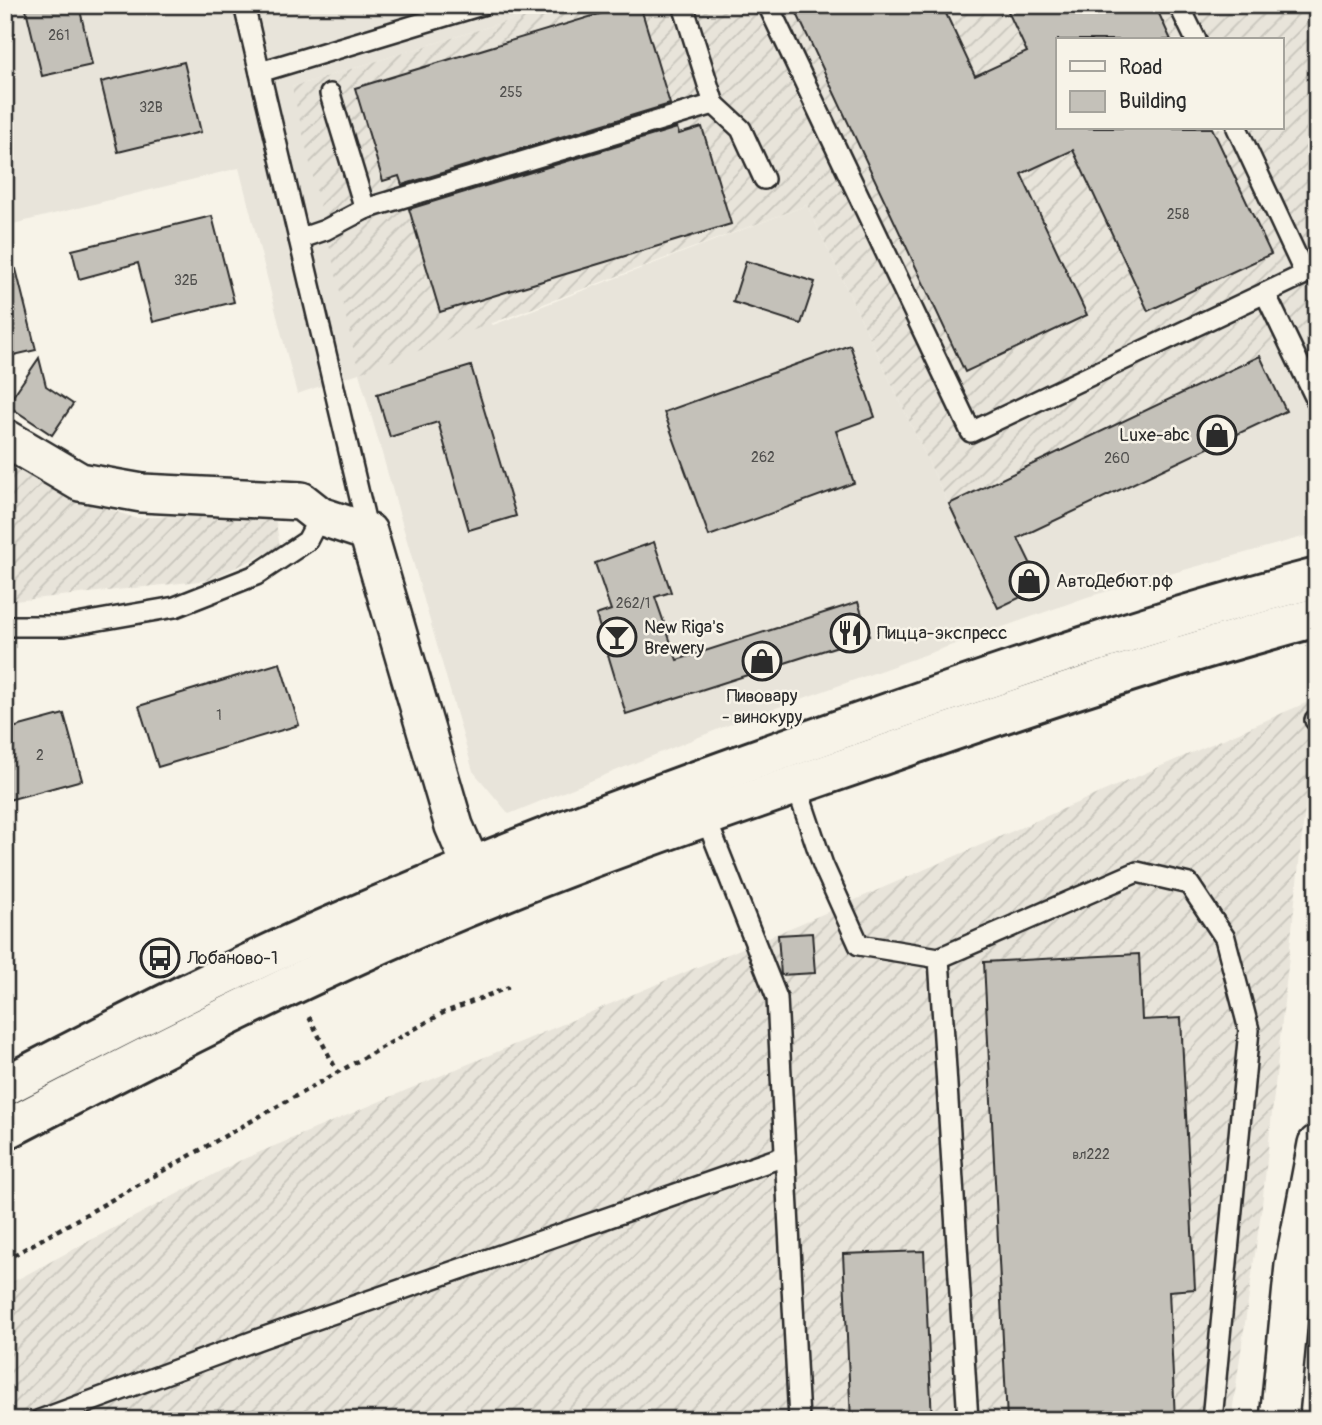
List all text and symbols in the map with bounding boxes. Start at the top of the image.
house number: 261 [48,27,70,44]
legend [1056,38,1284,130]
text: Road [1119,54,1163,81]
house number: 255 [499,84,523,101]
text: Building [1119,88,1186,115]
house number: 32В [139,99,163,116]
house number: 258 [1167,206,1189,223]
house number: 32Б [174,272,198,289]
shop icon: Luxe-abc [1196,414,1238,456]
place label: Luxe-abc [1119,424,1190,447]
house number: 262 [751,449,775,466]
house number: 260 [1104,450,1130,467]
shop icon: АвтоДебют.рф [1008,560,1050,602]
place label: АвтоДебют.рф [1056,570,1173,593]
house number: 262/1 [616,595,650,612]
restaurant icon: Пицца-экспресс [829,612,871,654]
bar icon: New Riga's Brewery [596,616,638,658]
place label: New Riga's Brewery [644,616,724,660]
place label: Пицца-экспресс [877,622,1007,645]
shop icon: Пивовару - винокуру [741,640,783,682]
place label: Пивовару - винокуру [722,685,802,729]
house number: 1 [216,707,222,724]
house number: 2 [36,747,44,764]
bus stop icon: Лобаново-1 [139,937,181,979]
place label: Лобаново-1 [186,947,278,970]
house number: вл222 [1072,1146,1110,1163]

